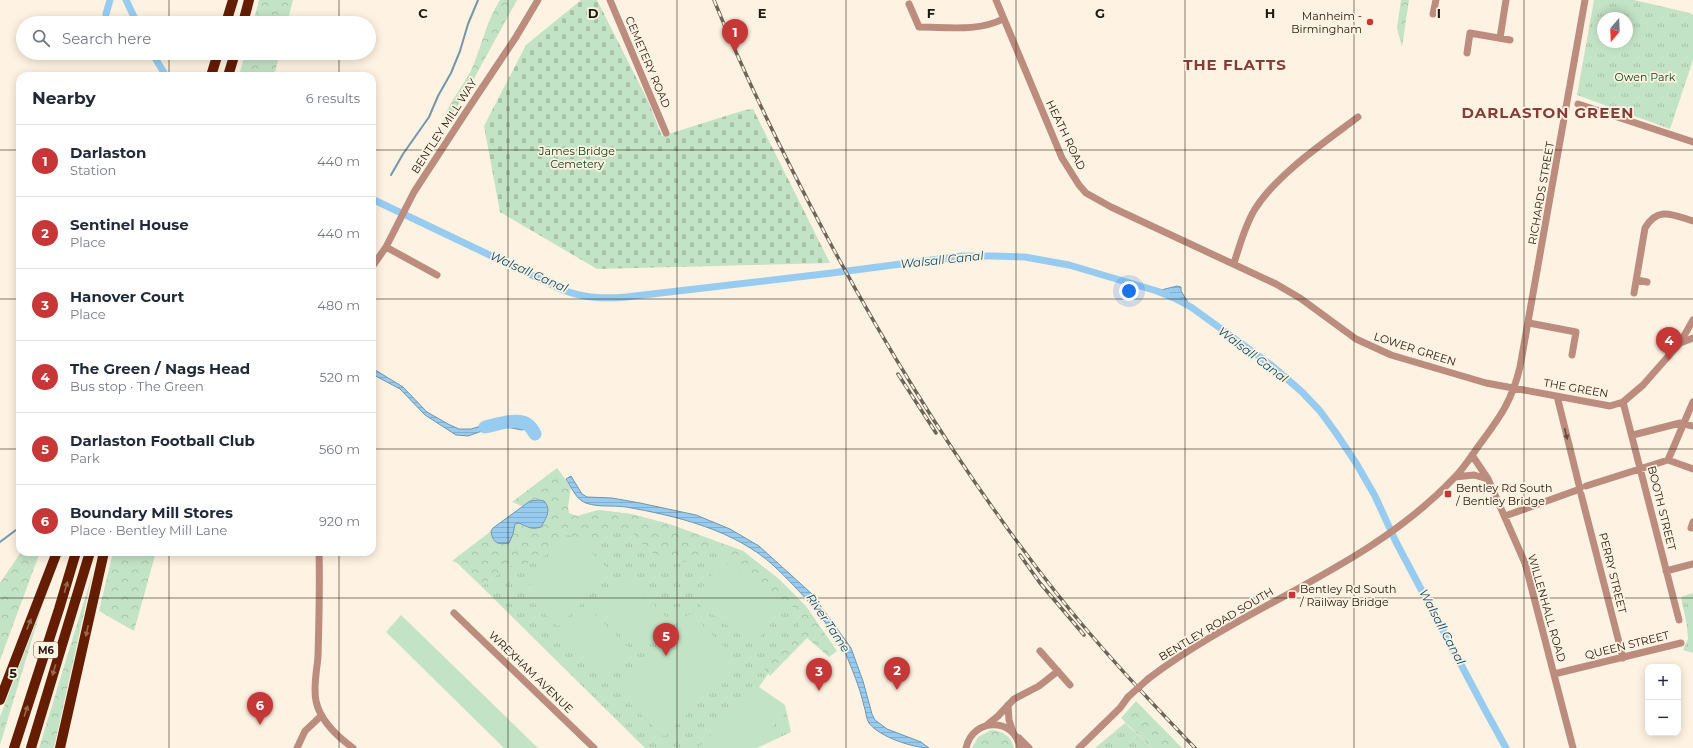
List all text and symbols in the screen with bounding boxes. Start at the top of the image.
text: C [418,5,428,21]
text: D [588,5,599,21]
text: E [758,5,767,21]
text: F [927,5,935,21]
text: G [1095,5,1105,21]
text: H [1265,5,1275,21]
text: I [1437,5,1441,21]
place label: Manheim - Birmingham [1291,9,1362,36]
north arrow [1597,12,1633,48]
street label: CEMETERY ROAD [622,14,674,110]
search box [16,16,376,60]
marker: Manheim - Birmingham [1365,17,1375,27]
pin: 1 [722,19,748,52]
icon: search [30,27,52,49]
text: Search here [62,29,151,48]
district label: THE FLATTS [1183,55,1287,74]
park label: Owen Park [1615,70,1676,84]
street label: BENTLEY MILL WAY [408,76,480,176]
text: Nearby [32,88,96,108]
text: 6 results [306,90,360,106]
street label: HEATH ROAD [1043,98,1089,172]
district label: DARLASTON GREEN [1462,103,1634,122]
street label: RICHARDS STREET [1525,140,1557,246]
text: Darlaston [70,143,146,162]
park label: James Bridge Cemetery [538,144,615,171]
text: 1 [42,153,48,169]
text: 440 m [317,153,360,169]
text: Station [70,162,116,178]
text: Sentinel House [70,215,189,234]
text: 2 [41,225,49,241]
text: 440 m [317,225,360,241]
text: Place [70,234,106,250]
water label: Walsall Canal [488,248,571,296]
water label: Walsall Canal [900,248,985,271]
your location [1119,281,1139,301]
text: Hanover Court [70,287,184,306]
text: 3 [41,297,49,313]
text: 480 m [317,297,360,313]
text: Place [70,306,106,322]
water label: Walsall Canal [1216,324,1292,386]
pin: 4 [1656,327,1682,360]
street label: LOWER GREEN [1372,329,1458,369]
text: The Green / Nags Head [70,359,250,378]
text: 4 [41,369,49,385]
text: 520 m [320,369,360,385]
street label: THE GREEN [1542,375,1610,401]
text: Bus stop · The Green [70,378,204,394]
one-way arrow [1563,428,1569,440]
text: Darlaston Football Club [70,431,255,450]
text: 5 [41,441,49,457]
text: 560 m [319,441,360,457]
text: Park [70,450,100,466]
street label: BOOTH STREET [1645,464,1679,552]
place label: Bentley Rd South / Bentley Bridge [1455,481,1552,508]
marker: Bentley Rd South / Bentley Bridge [1443,489,1453,499]
text: Boundary Mill Stores [70,503,233,522]
text: 6 [41,513,49,529]
text: 920 m [319,513,360,529]
text: Place · Bentley Mill Lane [70,522,227,538]
street label: PERRY STREET [1596,531,1630,616]
street label: WILLENHALL ROAD [1525,553,1569,663]
one-way arrow [63,581,69,593]
place label: Bentley Rd South / Railway Bridge [1299,582,1396,609]
street label: BENTLEY ROAD SOUTH [1156,584,1276,664]
water label: Walsall Canal [1416,586,1469,668]
water label: River Tame [803,590,854,655]
marker: Bentley Rd South / Railway Bridge [1287,590,1297,600]
one-way arrow [26,618,32,630]
pin: 5 [653,623,679,656]
one-way arrow [84,625,90,637]
street label: WREXHAM AVENUE [486,628,576,716]
street label: QUEEN STREET [1583,628,1671,662]
road number: M6 [34,642,58,658]
pin: 2 [884,657,910,690]
pin: 3 [806,658,832,691]
one-way arrow [51,664,57,676]
map controls [1645,664,1681,736]
button: + [1645,664,1681,700]
text: 5 [9,665,17,681]
pin: 6 [247,692,273,725]
button: − [1645,700,1681,736]
one-way arrow [24,705,30,717]

